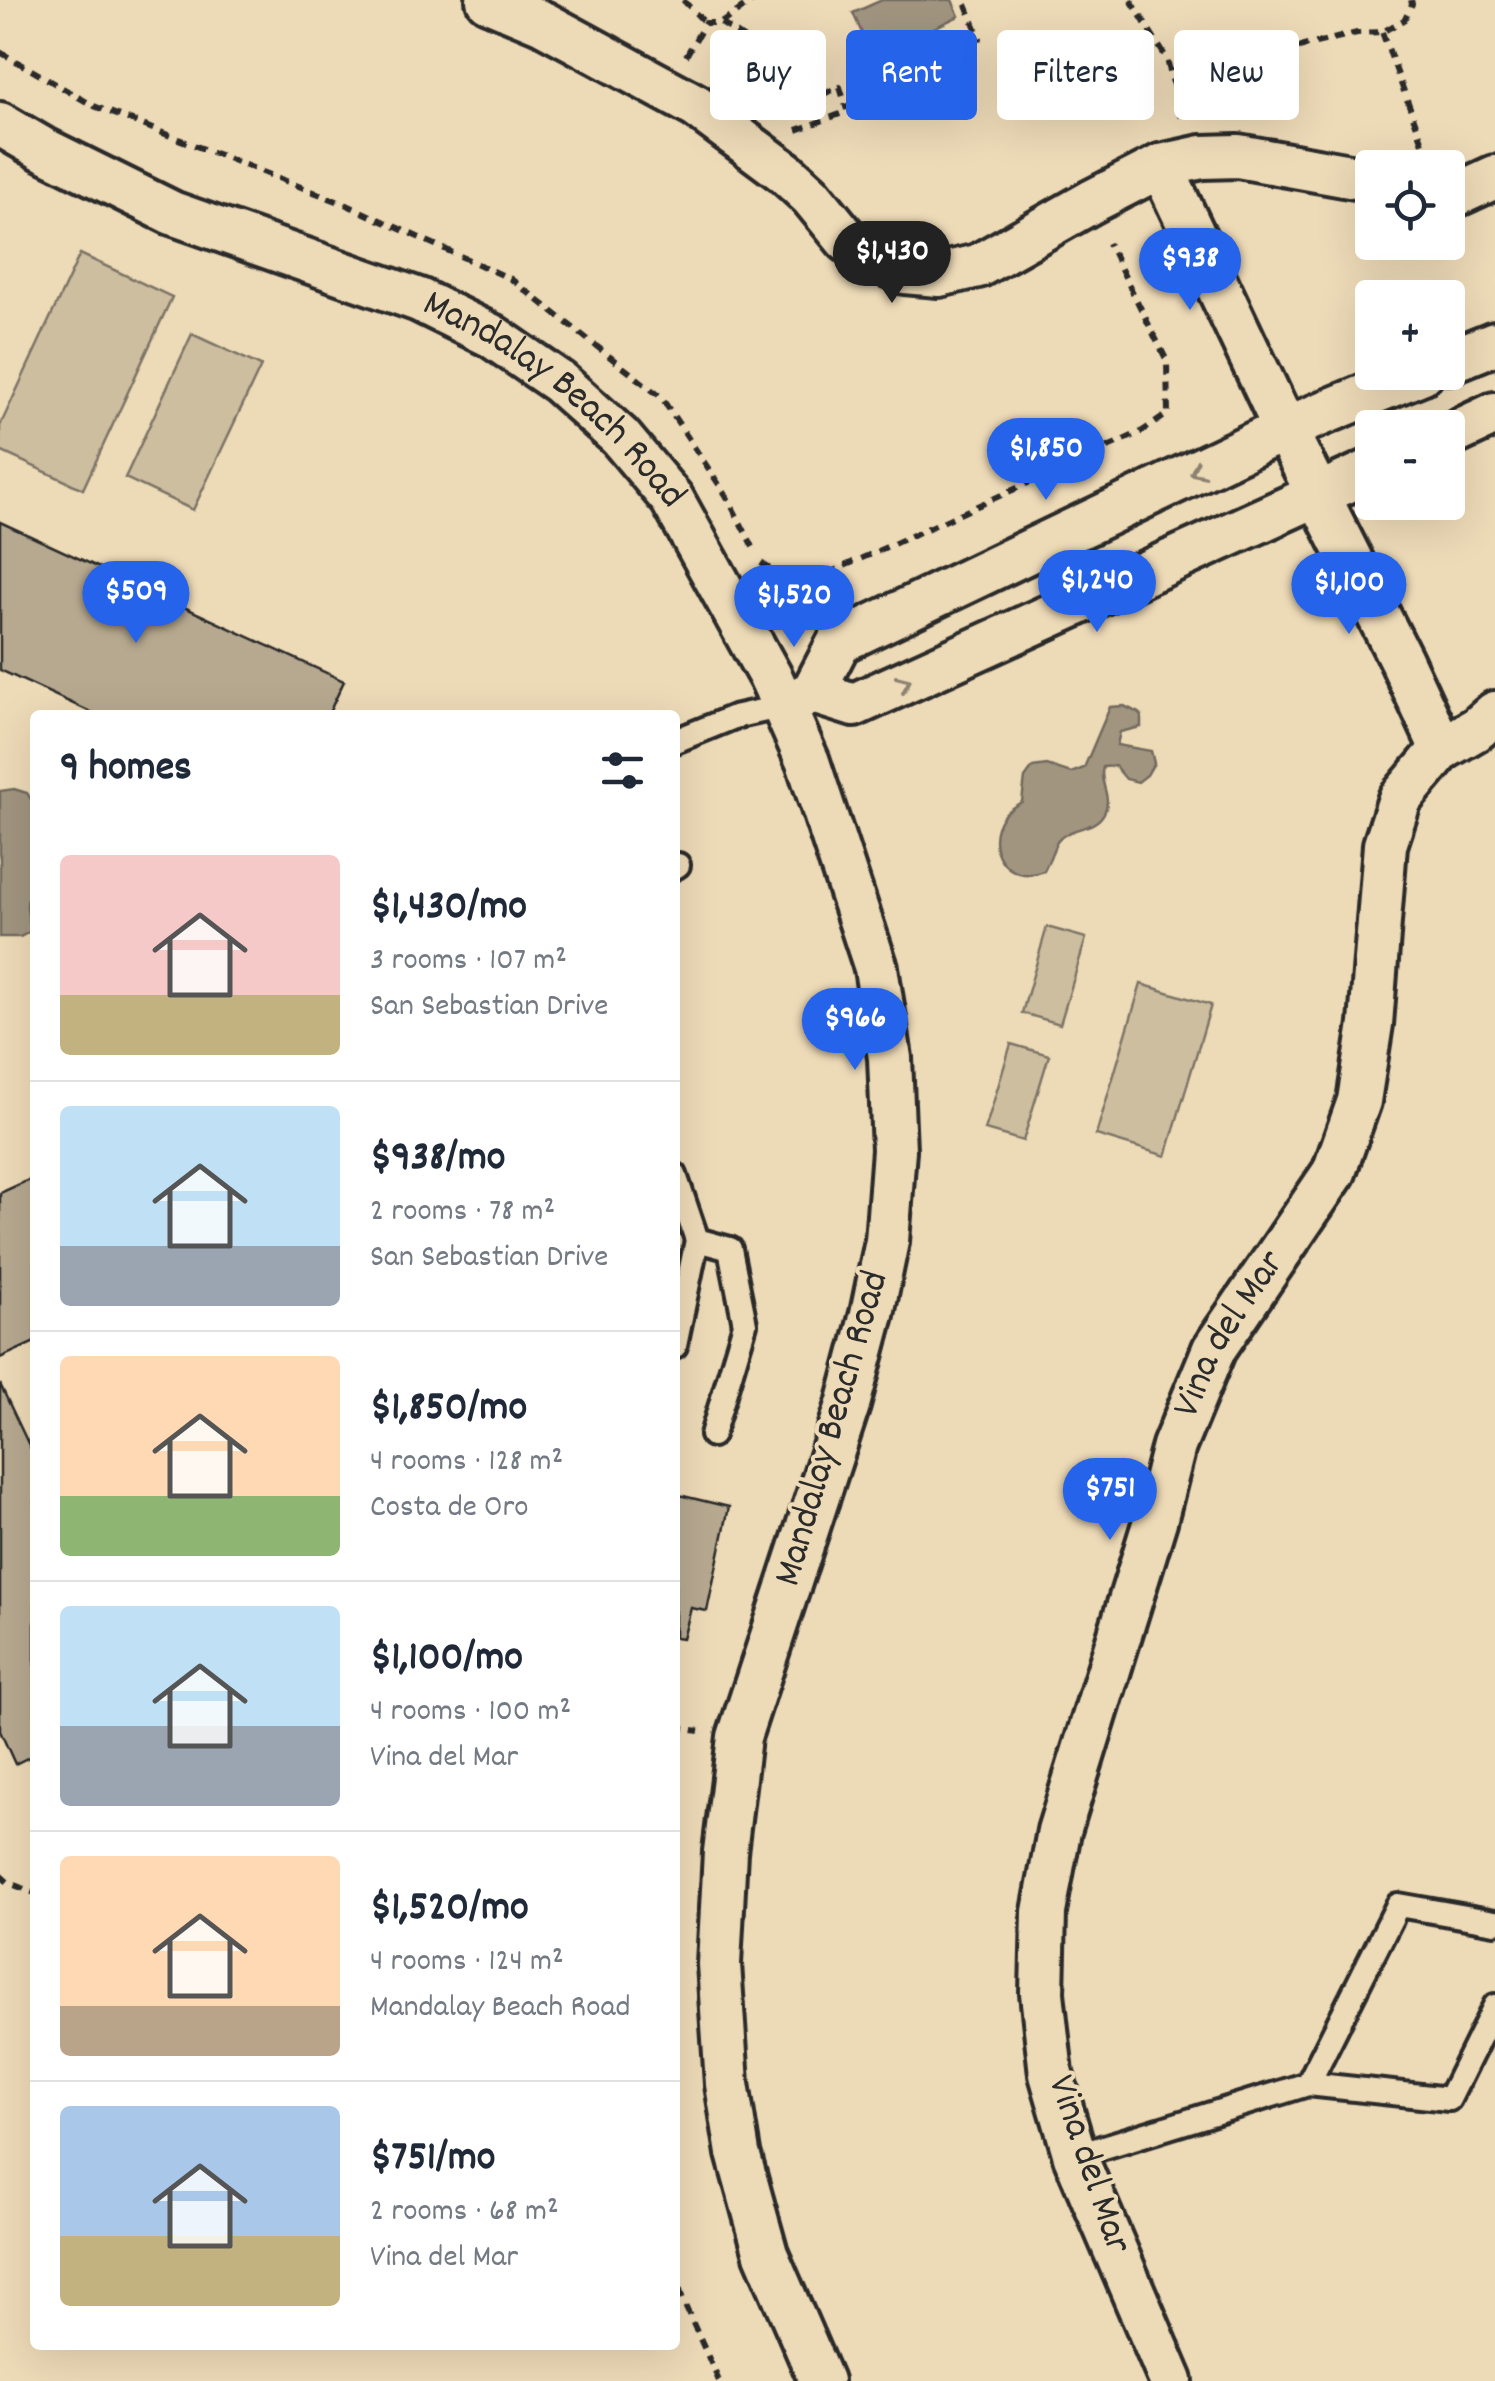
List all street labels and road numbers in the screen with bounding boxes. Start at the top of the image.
street label: Mandalay Beach Road [412,277,698,522]
street label: Vina del Mar [1160,1240,1301,1427]
street label: Mandalay Beach Road [762,1265,906,1593]
street label: Vina del Mar [1030,2068,1144,2262]

